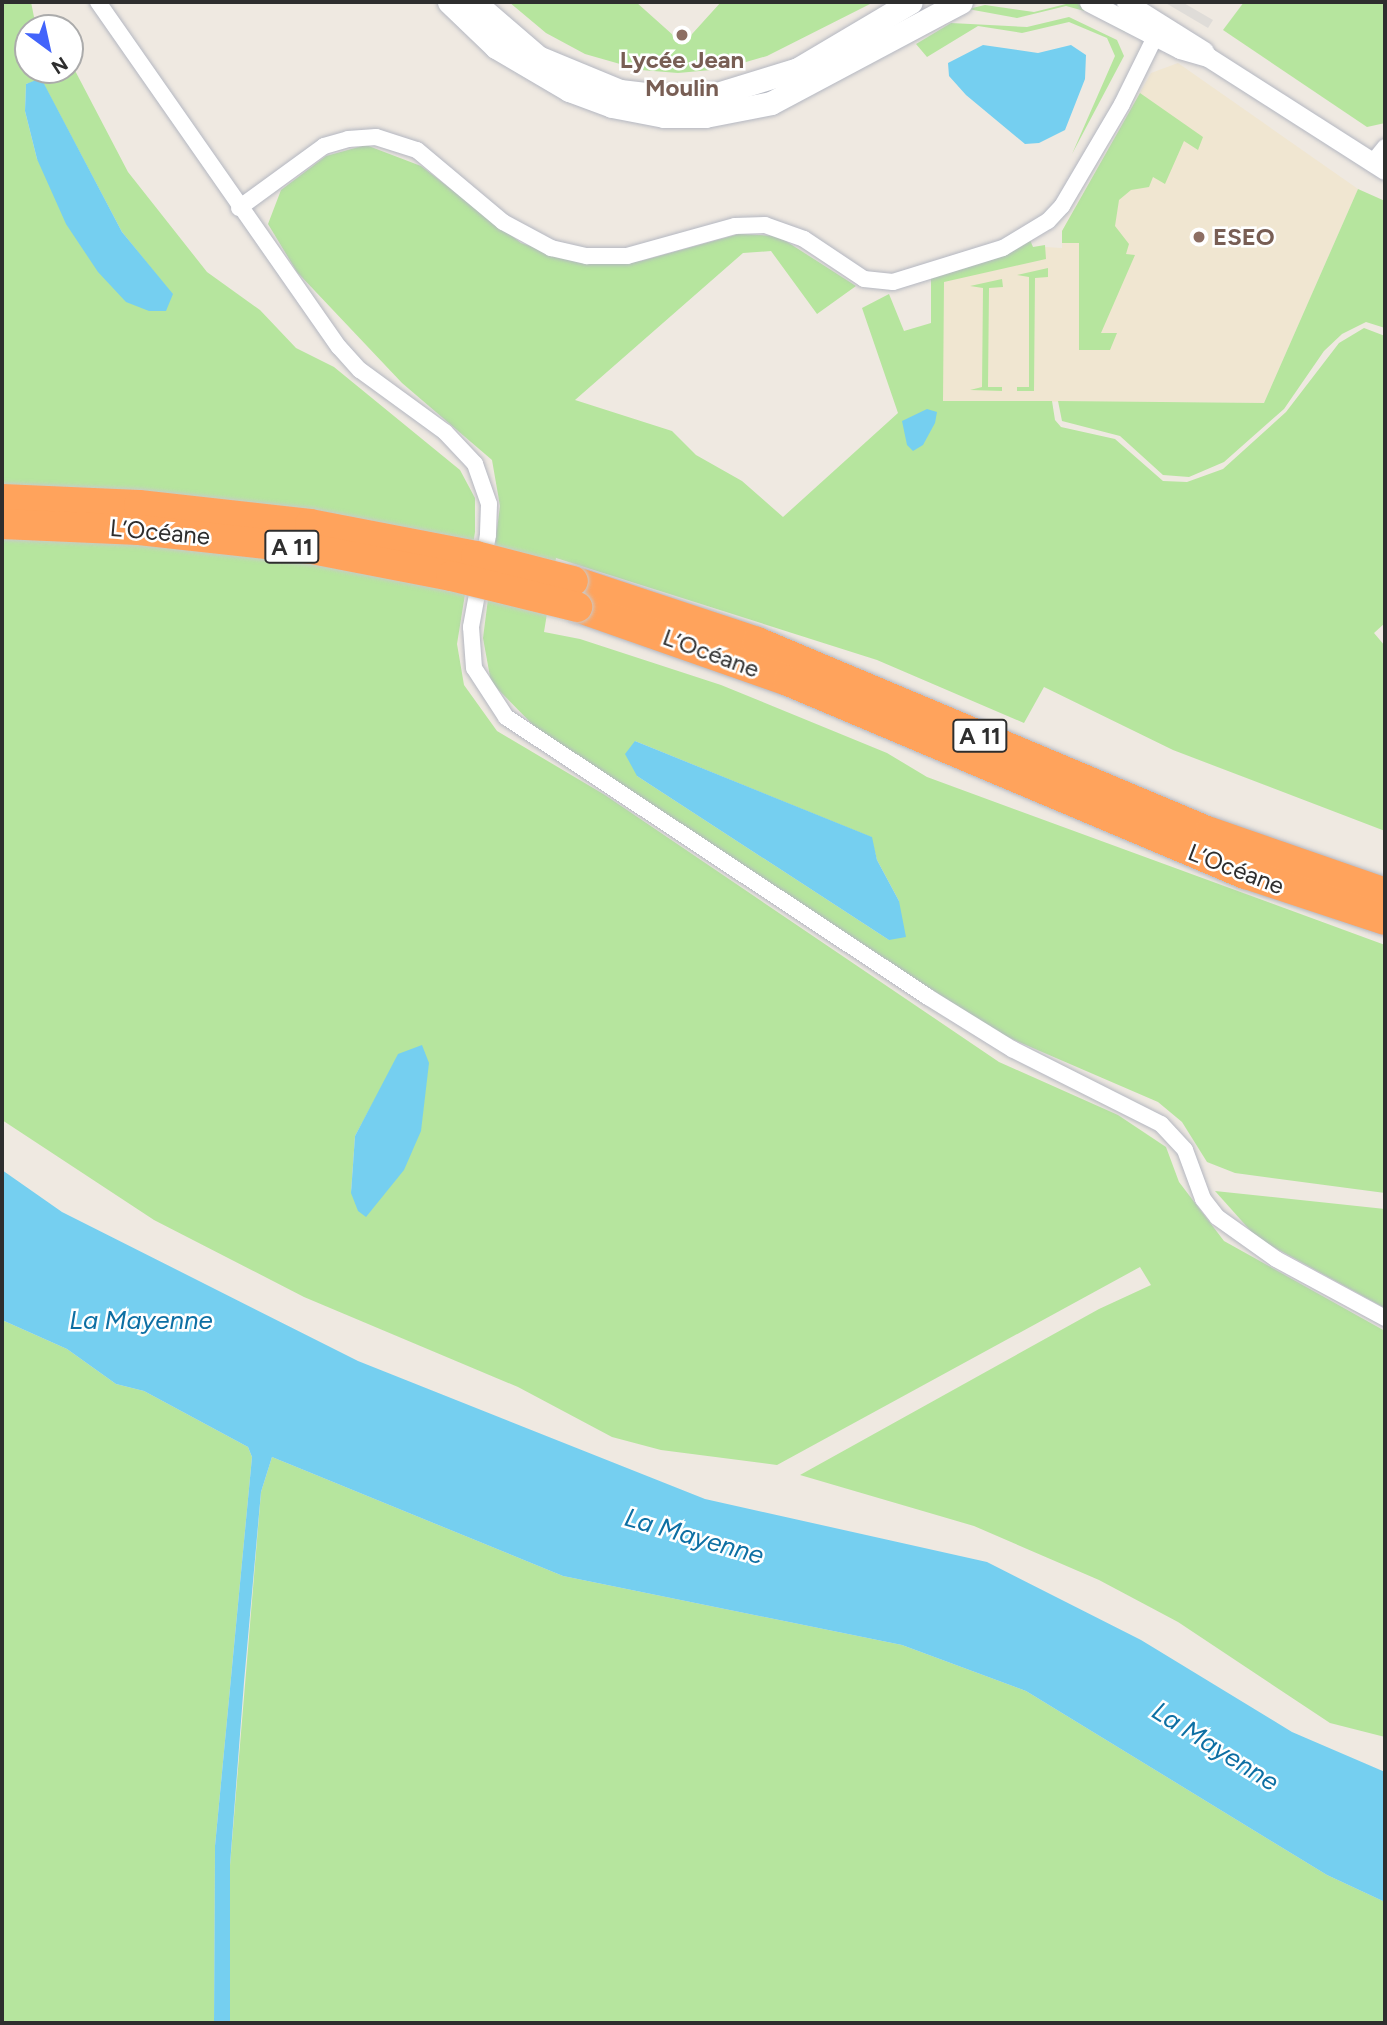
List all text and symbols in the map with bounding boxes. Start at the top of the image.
north arrow [14,14,84,84]
marker: Lycée Jean Moulin [674,27,690,43]
place label: Lycée Jean Moulin [620,46,744,102]
text: N [47,52,72,79]
place label: ESEO [1213,223,1275,251]
marker: ESEO [1191,229,1207,245]
street label: L’Océane [109,513,211,551]
road number: A 11 [264,527,320,566]
street label: L’Océane [659,622,763,684]
road number: A 11 [952,716,1008,756]
street label: L’Océane [1184,838,1288,900]
water label: La Mayenne [69,1305,213,1337]
water label: La Mayenne [621,1502,767,1572]
water label: La Mayenne [1146,1696,1284,1798]

